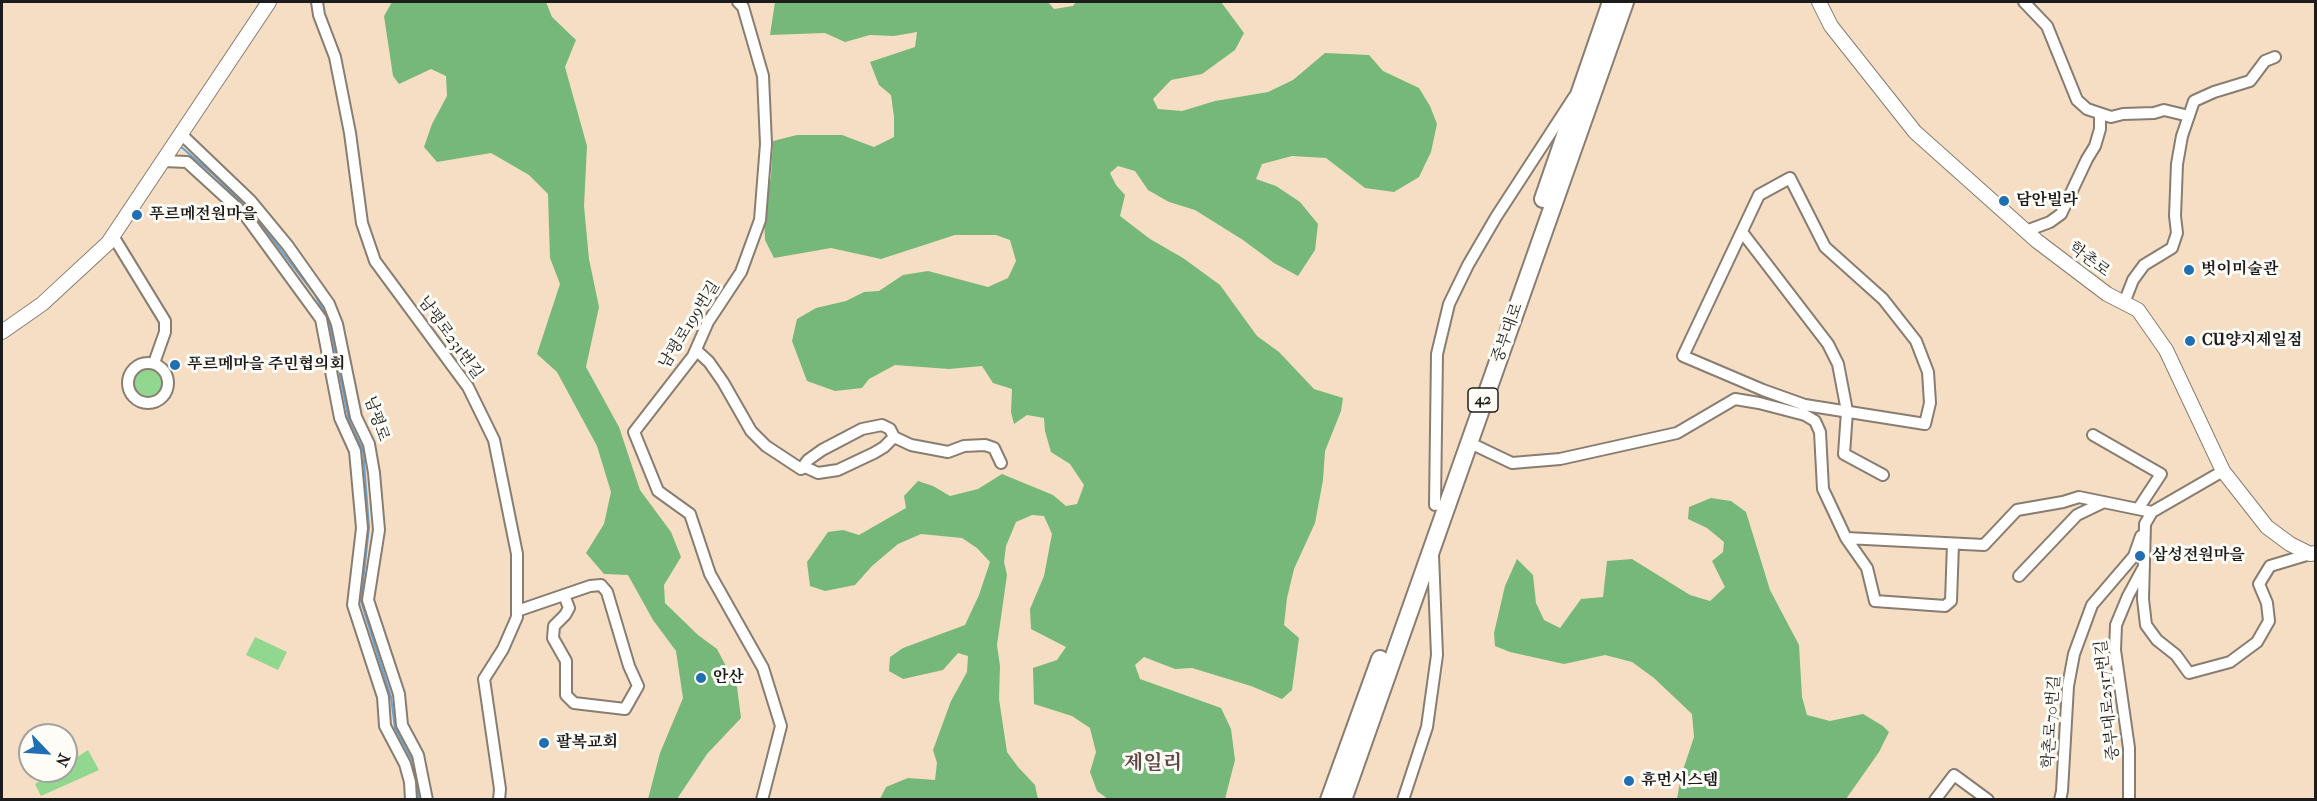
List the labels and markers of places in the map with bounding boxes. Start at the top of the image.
place label: 담안빌라 [2016,191,2078,211]
marker: 담안빌라 [1997,194,2011,208]
place label: 푸르메전원마을 [149,205,257,225]
marker: 푸르메전원마을 [130,208,144,222]
place label: 벗이미술관 [2201,260,2278,280]
marker: 벗이미술관 [2182,263,2196,277]
place label: CU양지제일점 [2202,331,2302,351]
marker: CU양지제일점 [2183,334,2197,348]
place label: 푸르메마을 주민협의회 [187,355,345,375]
marker: 푸르메마을 주민협의회 [168,358,182,372]
place label: 삼성전원마을 [2152,546,2245,566]
marker: 삼성전원마을 [2133,549,2147,563]
place label: 안산 [713,668,744,688]
marker: 안산 [694,671,708,685]
place label: 팔복교회 [556,733,618,753]
marker: 팔복교회 [537,736,551,750]
place label: 휴먼시스템 [1641,771,1718,791]
marker: 휴먼시스템 [1622,774,1636,788]

